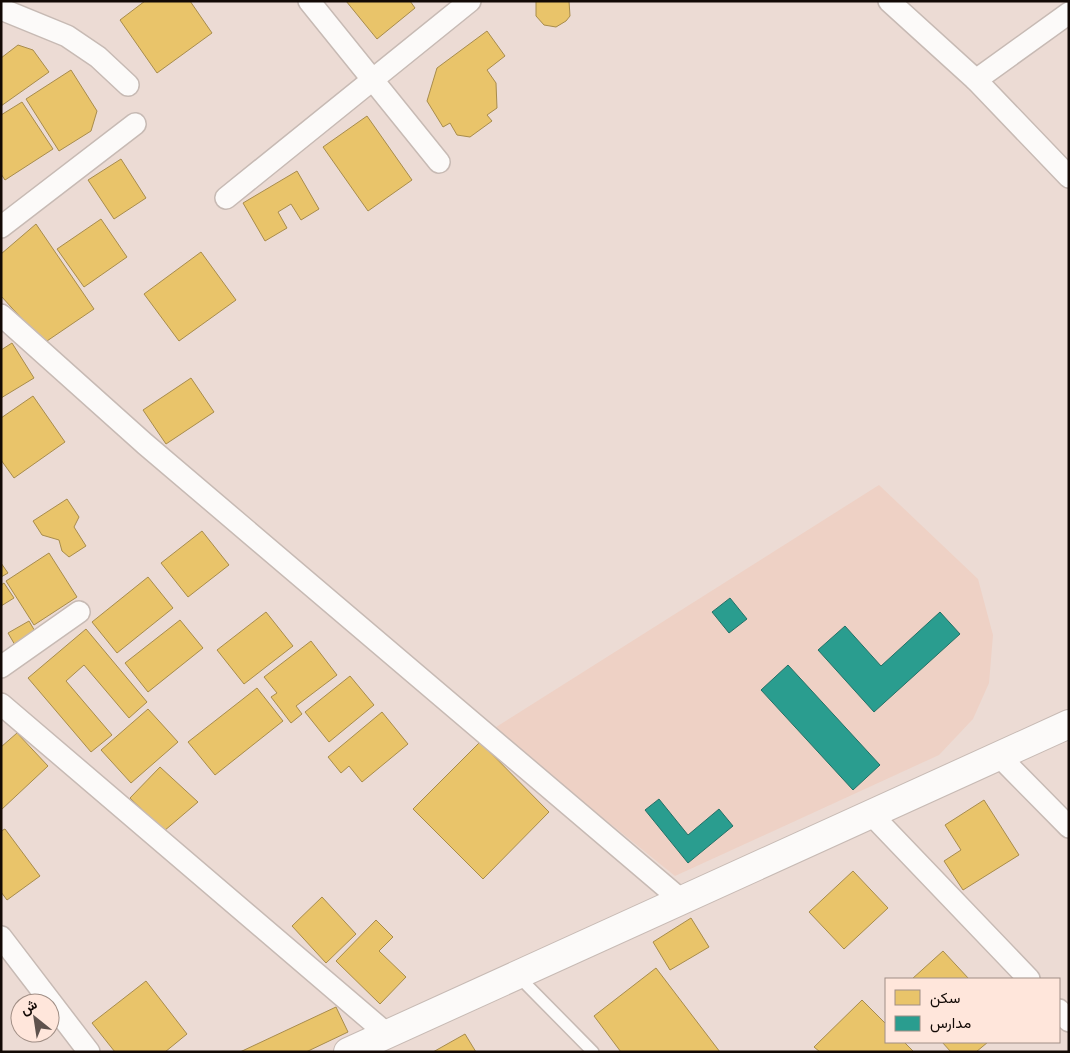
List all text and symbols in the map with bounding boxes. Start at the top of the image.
legend [885,978,1060,1043]
text: سكن [930,990,960,1008]
north arrow [10,993,60,1043]
text: ش [17,996,40,1019]
text: مدارس [930,1015,971,1033]

